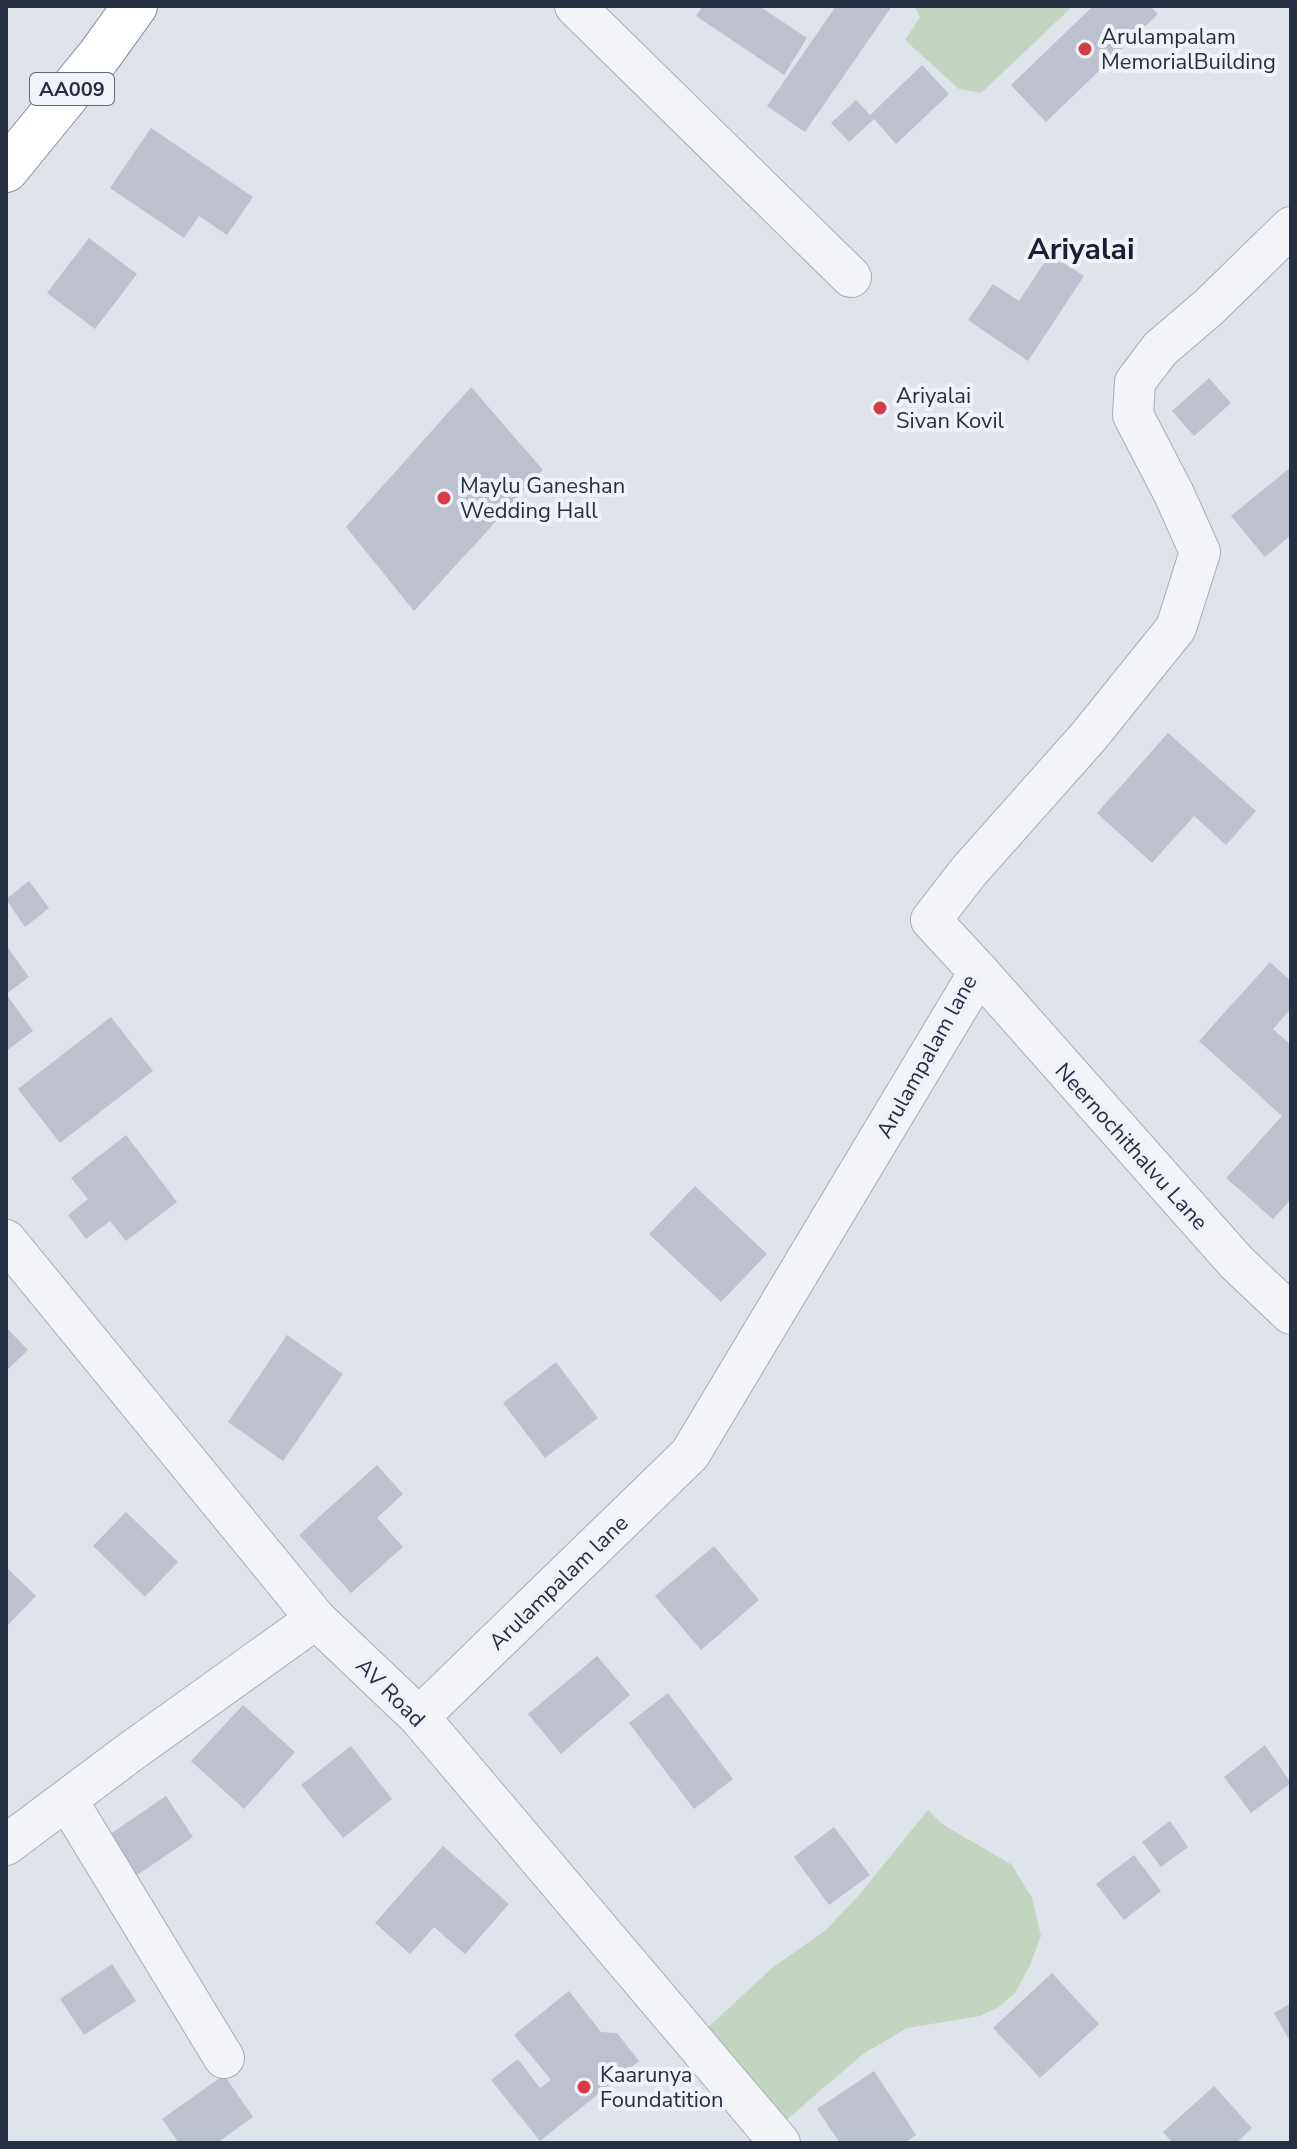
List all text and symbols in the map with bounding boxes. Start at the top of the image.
place label: Arulampalam MemorialBuilding [1101,22,1276,77]
marker: Arulampalam MemorialBuilding [1076,40,1094,58]
road number: AA009 [30,73,114,105]
district label: Ariyalai [1027,229,1135,270]
place label: Ariyalai Sivan Kovil [896,381,1005,436]
marker: Ariyalai Sivan Kovil [871,399,889,417]
place label: Maylu Ganeshan Wedding Hall [460,471,625,526]
marker: Maylu Ganeshan Wedding Hall [435,489,453,507]
street label: Arulampalam lane [869,969,984,1144]
street label: Neernochithalvu Lane [1048,1057,1214,1237]
street label: Arulampalam lane [483,1508,635,1657]
street label: AV Road [349,1651,432,1734]
place label: Kaarunya Foundatition [600,2060,724,2115]
marker: Kaarunya Foundatition [575,2078,593,2096]

